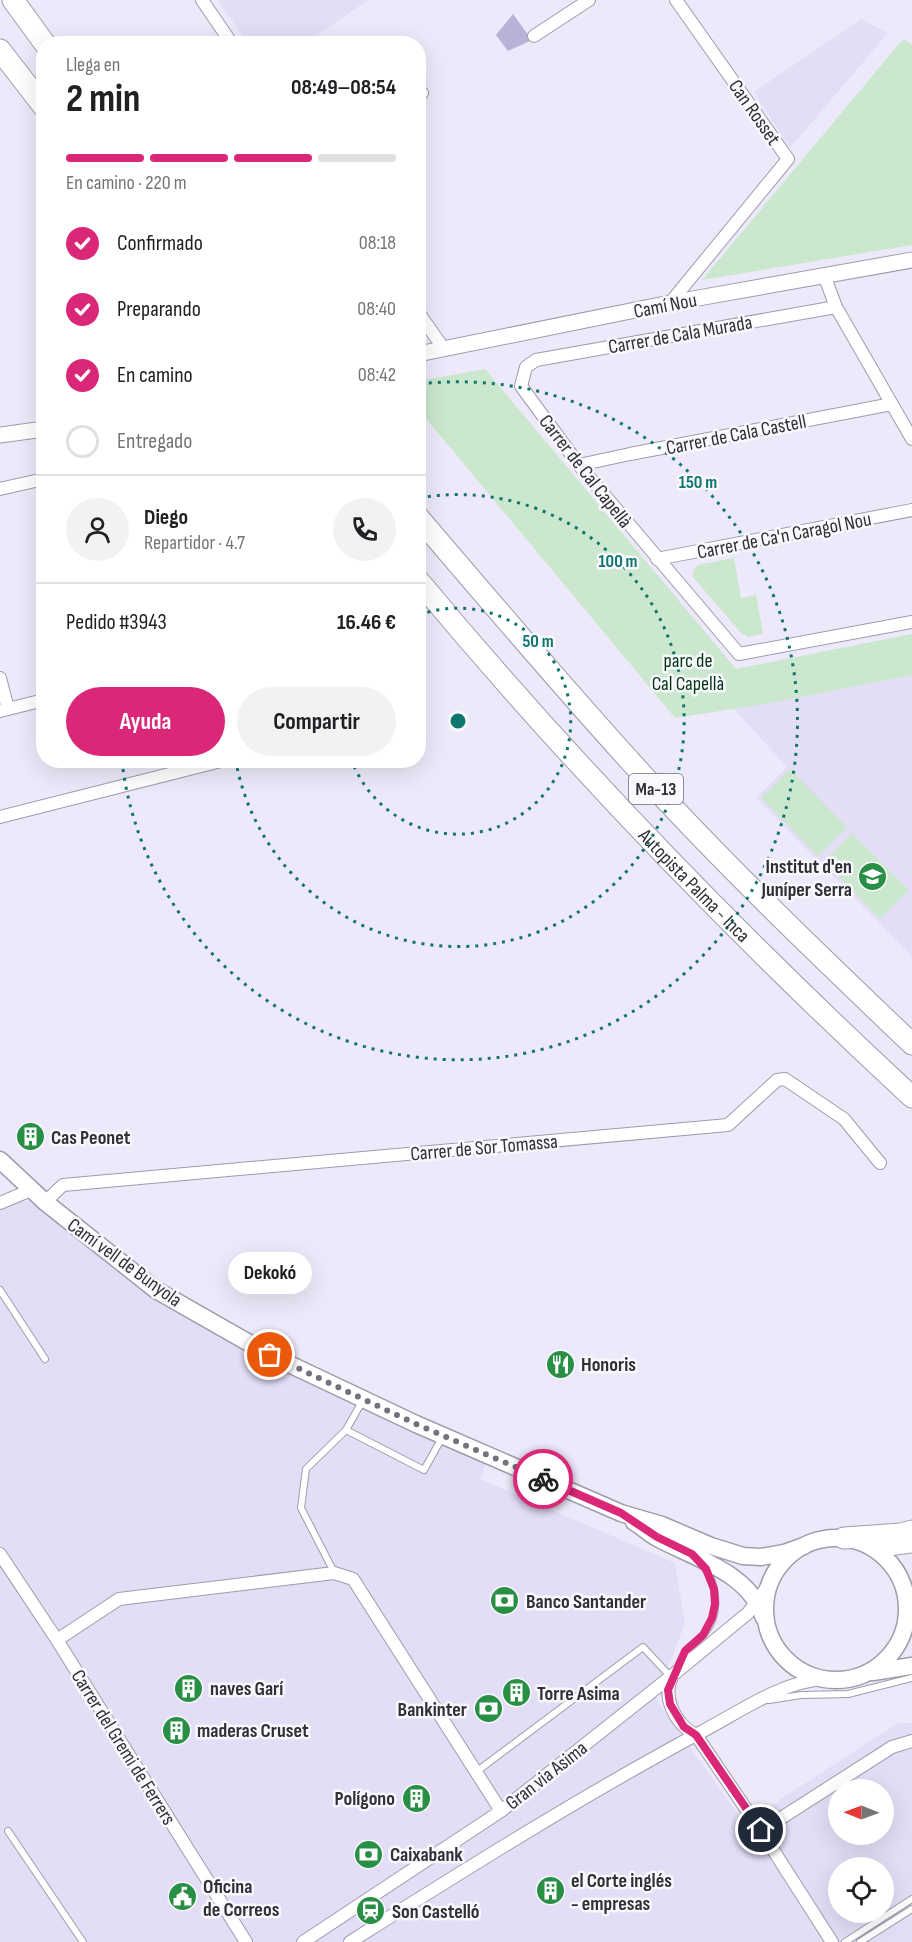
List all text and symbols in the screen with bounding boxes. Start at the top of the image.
text: Llega en [66,53,120,77]
text: 08:49–08:54 [291,74,396,101]
street label: Can Rosset [723,75,785,150]
text: 2 min [66,76,140,123]
text: En camino · 220 m [66,171,187,195]
icon: check [66,227,99,260]
text: Confirmado [117,230,203,257]
text: 08:18 [359,231,396,255]
street label: Camí Nou [632,288,699,324]
icon: check [66,293,99,326]
text: Preparando [117,296,201,323]
text: 08:40 [357,297,396,321]
street label: Carrer de Cala Murada [606,311,754,359]
icon: check [66,359,99,392]
text: En camino [117,362,193,389]
text: 08:42 [358,363,396,387]
street label: Carrer de Cal Capellà [534,410,637,533]
street label: Carrer de Cala Castell [664,410,808,460]
text: Entregado [117,428,192,455]
text: 150 m [679,472,717,493]
button: person [66,498,129,561]
button: phone [333,498,396,561]
text: Diego [144,504,188,531]
street label: Carrer de Ca'n Caragol Nou [695,507,873,565]
text: Repartidor · 4.7 [144,531,245,555]
text: 100 m [599,551,638,572]
text: Pedido #3943 [66,609,167,636]
text: 16.46 € [337,609,396,636]
text: 50 m [522,631,554,652]
park label: parc de Cal Capellà [652,649,724,696]
button: Ayuda [66,687,225,756]
button: Compartir [237,687,396,756]
centre of rings [448,711,468,731]
road number: Ma-13 [629,774,683,804]
street label: Autopista Palma - Inca [632,823,755,948]
place label: Institut d'en Juníper Serra [760,855,852,902]
school or university icon: Institut d'en Juníper Serra [857,861,889,893]
building icon: Cas Peonet [14,1121,46,1153]
place label: Cas Peonet [51,1126,131,1150]
street label: Carrer de Sor Tomassa [409,1130,559,1166]
street label: Camí vell de Bunyola [62,1213,186,1312]
callout: Dekokó [228,1253,312,1295]
text: Dekokó [244,1261,296,1285]
pin [244,1329,295,1380]
icon: bag [253,1338,286,1371]
restaurant icon: Honoris [544,1348,576,1380]
place label: Honoris [581,1353,636,1377]
courier [513,1449,573,1509]
icon: bike [527,1463,560,1496]
bank icon: Banco Santander [489,1585,521,1617]
place label: Banco Santander [526,1590,646,1614]
street label: Carrer del Gremi de Ferrers [66,1666,181,1830]
building icon: naves Garí [173,1672,205,1704]
place label: naves Garí [210,1677,284,1701]
building icon: Torre Asima [500,1677,532,1709]
place label: Torre Asima [537,1682,620,1706]
bank icon: Bankinter [472,1693,504,1725]
place label: Bankinter [398,1698,467,1722]
building icon: maderas Cruset [160,1714,192,1746]
place label: maderas Cruset [197,1719,309,1743]
street label: Gran via Asima [501,1736,592,1815]
north arrow [828,1779,894,1845]
map controls [828,1779,894,1923]
building icon: Polígono [400,1782,432,1814]
place label: Polígono [334,1787,395,1811]
pin [735,1804,786,1855]
icon: home [744,1813,777,1846]
bank icon: Caixabank [353,1838,385,1870]
place label: Caixabank [390,1843,463,1867]
button: locate [828,1857,894,1923]
place label: el Corte inglés - empresas [571,1869,672,1916]
place label: Oficina de Correos [203,1875,280,1922]
building icon: el Corte inglés - empresas [534,1875,566,1907]
public building icon: Oficina de Correos [166,1881,198,1913]
station icon: Son Castelló [355,1895,387,1927]
place label: Son Castelló [392,1900,480,1924]

